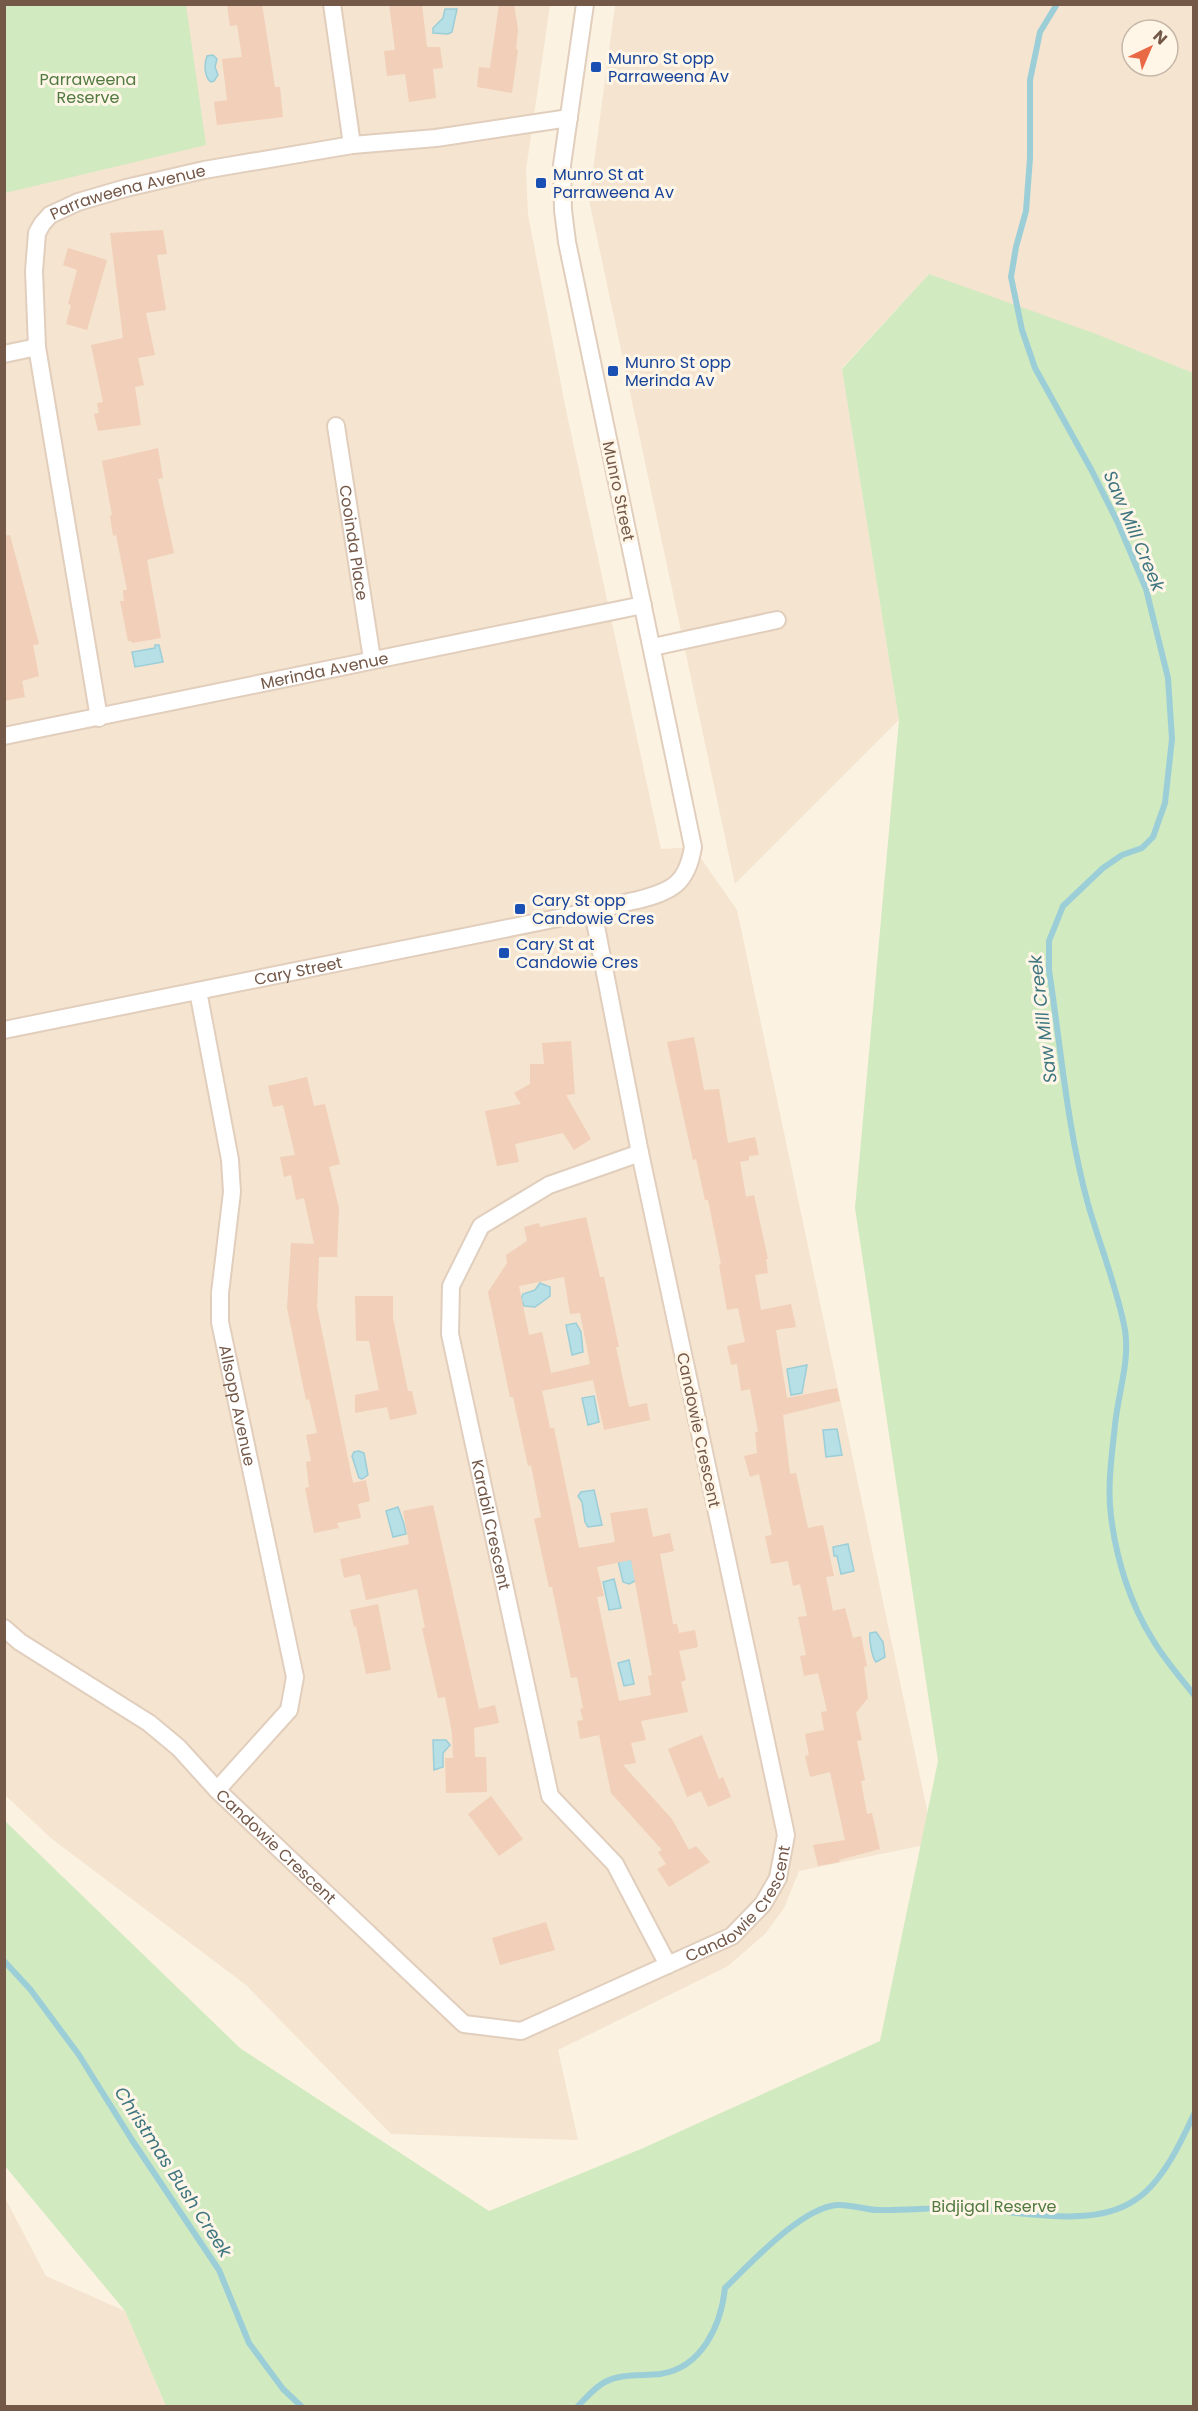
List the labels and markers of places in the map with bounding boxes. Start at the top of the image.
place label: Munro St opp Parraweena Av [608,47,729,88]
marker: Munro St opp Parraweena Av [589,60,603,74]
place label: Munro St at Parraweena Av [553,163,674,204]
marker: Munro St at Parraweena Av [534,176,548,190]
place label: Munro St opp Merinda Av [625,351,731,392]
marker: Munro St opp Merinda Av [606,364,620,378]
place label: Cary St opp Candowie Cres [532,889,654,930]
marker: Cary St opp Candowie Cres [513,902,527,916]
place label: Cary St at Candowie Cres [516,933,638,974]
marker: Cary St at Candowie Cres [497,946,511,960]

